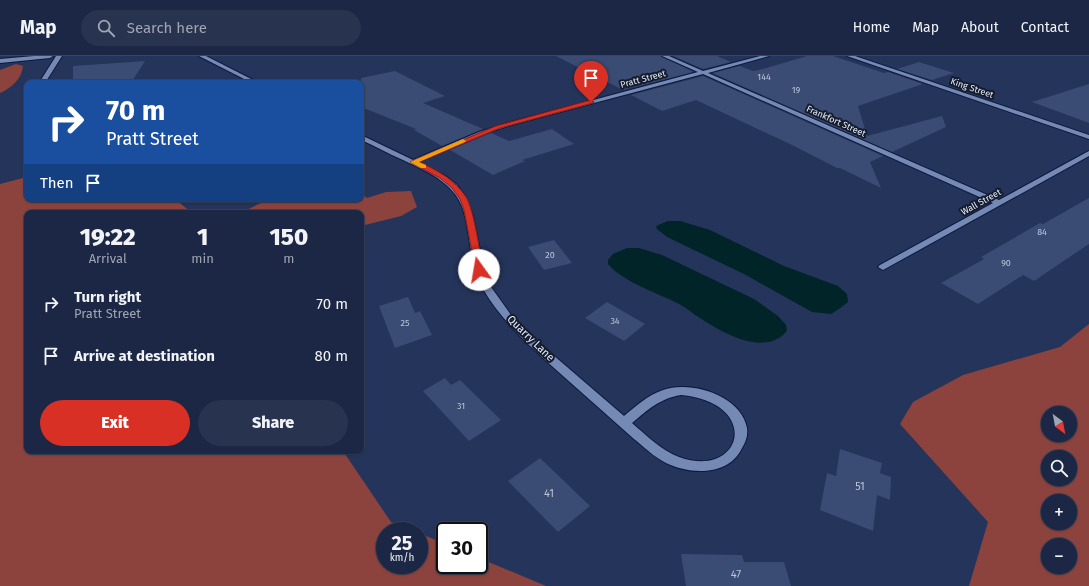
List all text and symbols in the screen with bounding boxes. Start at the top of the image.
search box [81,10,361,46]
text: Map [20,16,57,39]
icon: search [95,17,117,39]
text: Search here [127,19,207,37]
text: Home [853,19,890,36]
text: Map [912,19,939,36]
text: About [961,19,999,36]
text: Contact [1021,19,1069,36]
pin [574,61,608,102]
icon: arrive [580,67,602,89]
street label: Pratt Street [619,68,667,90]
house number: 144 [757,72,771,82]
street label: King Street [949,76,995,100]
house number: 19 [792,85,801,95]
text: 70 m [106,94,165,127]
icon: right [40,96,92,148]
street label: Frankfort Street [805,103,868,139]
text: Pratt Street [106,128,199,150]
icon: arrive [82,172,104,194]
text: Then [40,174,74,192]
street label: Wall Street [959,187,1003,217]
text: 19:22 [80,223,136,251]
text: 1 [197,223,208,251]
text: 150 [270,223,308,251]
house number: 84 [1037,227,1047,237]
position arrow [458,249,500,291]
house number: 20 [545,250,555,260]
text: Arrival [89,251,127,266]
text: min [191,251,214,266]
text: m [283,251,294,266]
house number: 90 [1001,258,1011,268]
text: Turn right [74,288,141,306]
icon: right [40,293,62,315]
text: 70 m [316,295,348,313]
text: Pratt Street [74,306,141,321]
street label: Quarry Lane [504,313,557,364]
house number: 34 [610,316,620,326]
house number: 25 [401,318,410,328]
icon: arrive [40,345,62,367]
text: Arrive at destination [74,347,215,365]
text: 80 m [315,347,348,365]
button: Exit [40,400,190,446]
button: Share [198,400,348,446]
house number: 31 [457,401,465,411]
north arrow [1041,406,1077,442]
map controls [1041,406,1077,574]
button: search [1041,450,1077,486]
house number: 51 [855,480,865,493]
house number: 41 [544,487,554,500]
button: + [1041,494,1077,530]
speed limit sign: 30 [436,522,488,574]
text: 25 [391,531,413,555]
button: − [1041,538,1077,574]
text: km/h [390,552,414,564]
house number: 47 [731,568,741,581]

